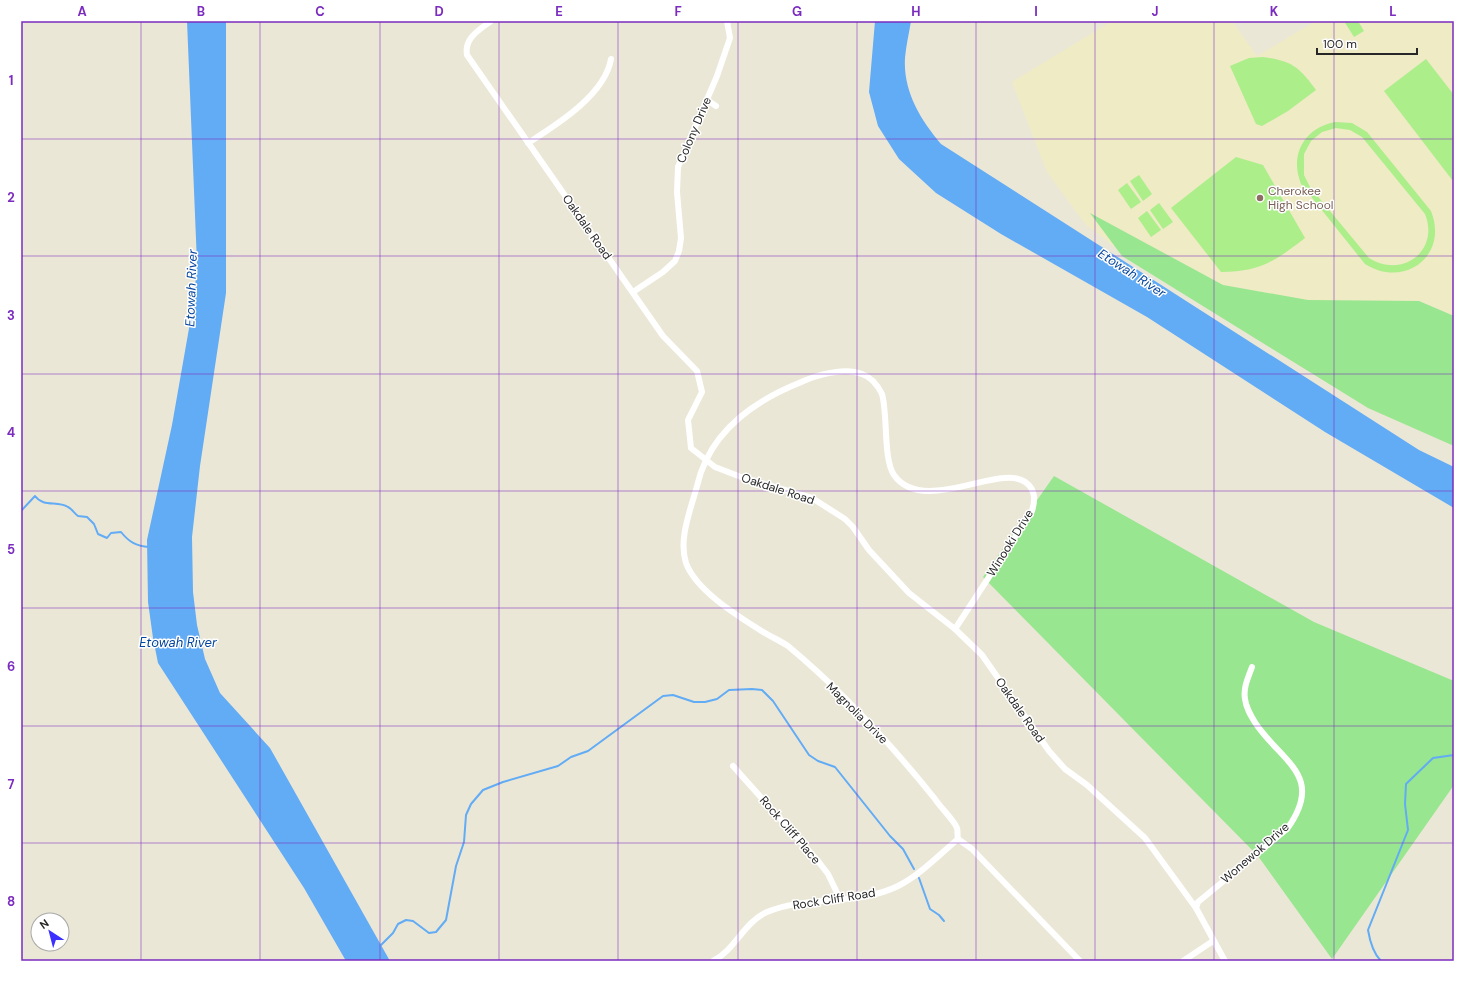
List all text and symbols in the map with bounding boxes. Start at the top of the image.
text: A [77,3,87,20]
text: B [197,3,205,20]
text: C [315,3,325,20]
text: D [434,3,444,20]
text: E [555,3,563,20]
text: F [674,3,682,20]
text: G [792,3,802,20]
text: H [911,3,921,20]
text: I [1034,3,1038,20]
text: J [1151,3,1159,20]
text: K [1270,3,1279,20]
text: L [1389,3,1397,20]
scale bar [1317,30,1417,56]
text: 100 m [1323,36,1357,52]
text: 1 [9,72,13,89]
street label: Colony Drive [673,94,715,166]
place label: Cherokee High School [1268,183,1333,213]
text: 2 [7,189,15,206]
street label: Oakdale Road [559,191,615,263]
marker: Cherokee High School [1255,193,1265,203]
water label: Etowah River [1095,245,1170,302]
water label: Etowah River [181,248,201,327]
text: 3 [7,307,15,324]
text: 4 [7,424,15,441]
street label: Oakdale Road [739,470,817,508]
street label: Winooki Drive [983,506,1037,580]
text: 5 [7,541,15,558]
water label: Etowah River [139,634,218,651]
text: 6 [7,658,15,675]
street label: Oakdale Road [992,674,1048,746]
street label: Magnolia Drive [823,679,891,747]
text: 7 [8,776,15,793]
street label: Rock Cliff Place [756,793,824,868]
street label: Wonewok Drive [1218,819,1293,887]
street label: Rock Cliff Road [792,885,876,913]
text: 8 [7,893,15,910]
north arrow [30,912,70,952]
text: N [37,916,51,932]

